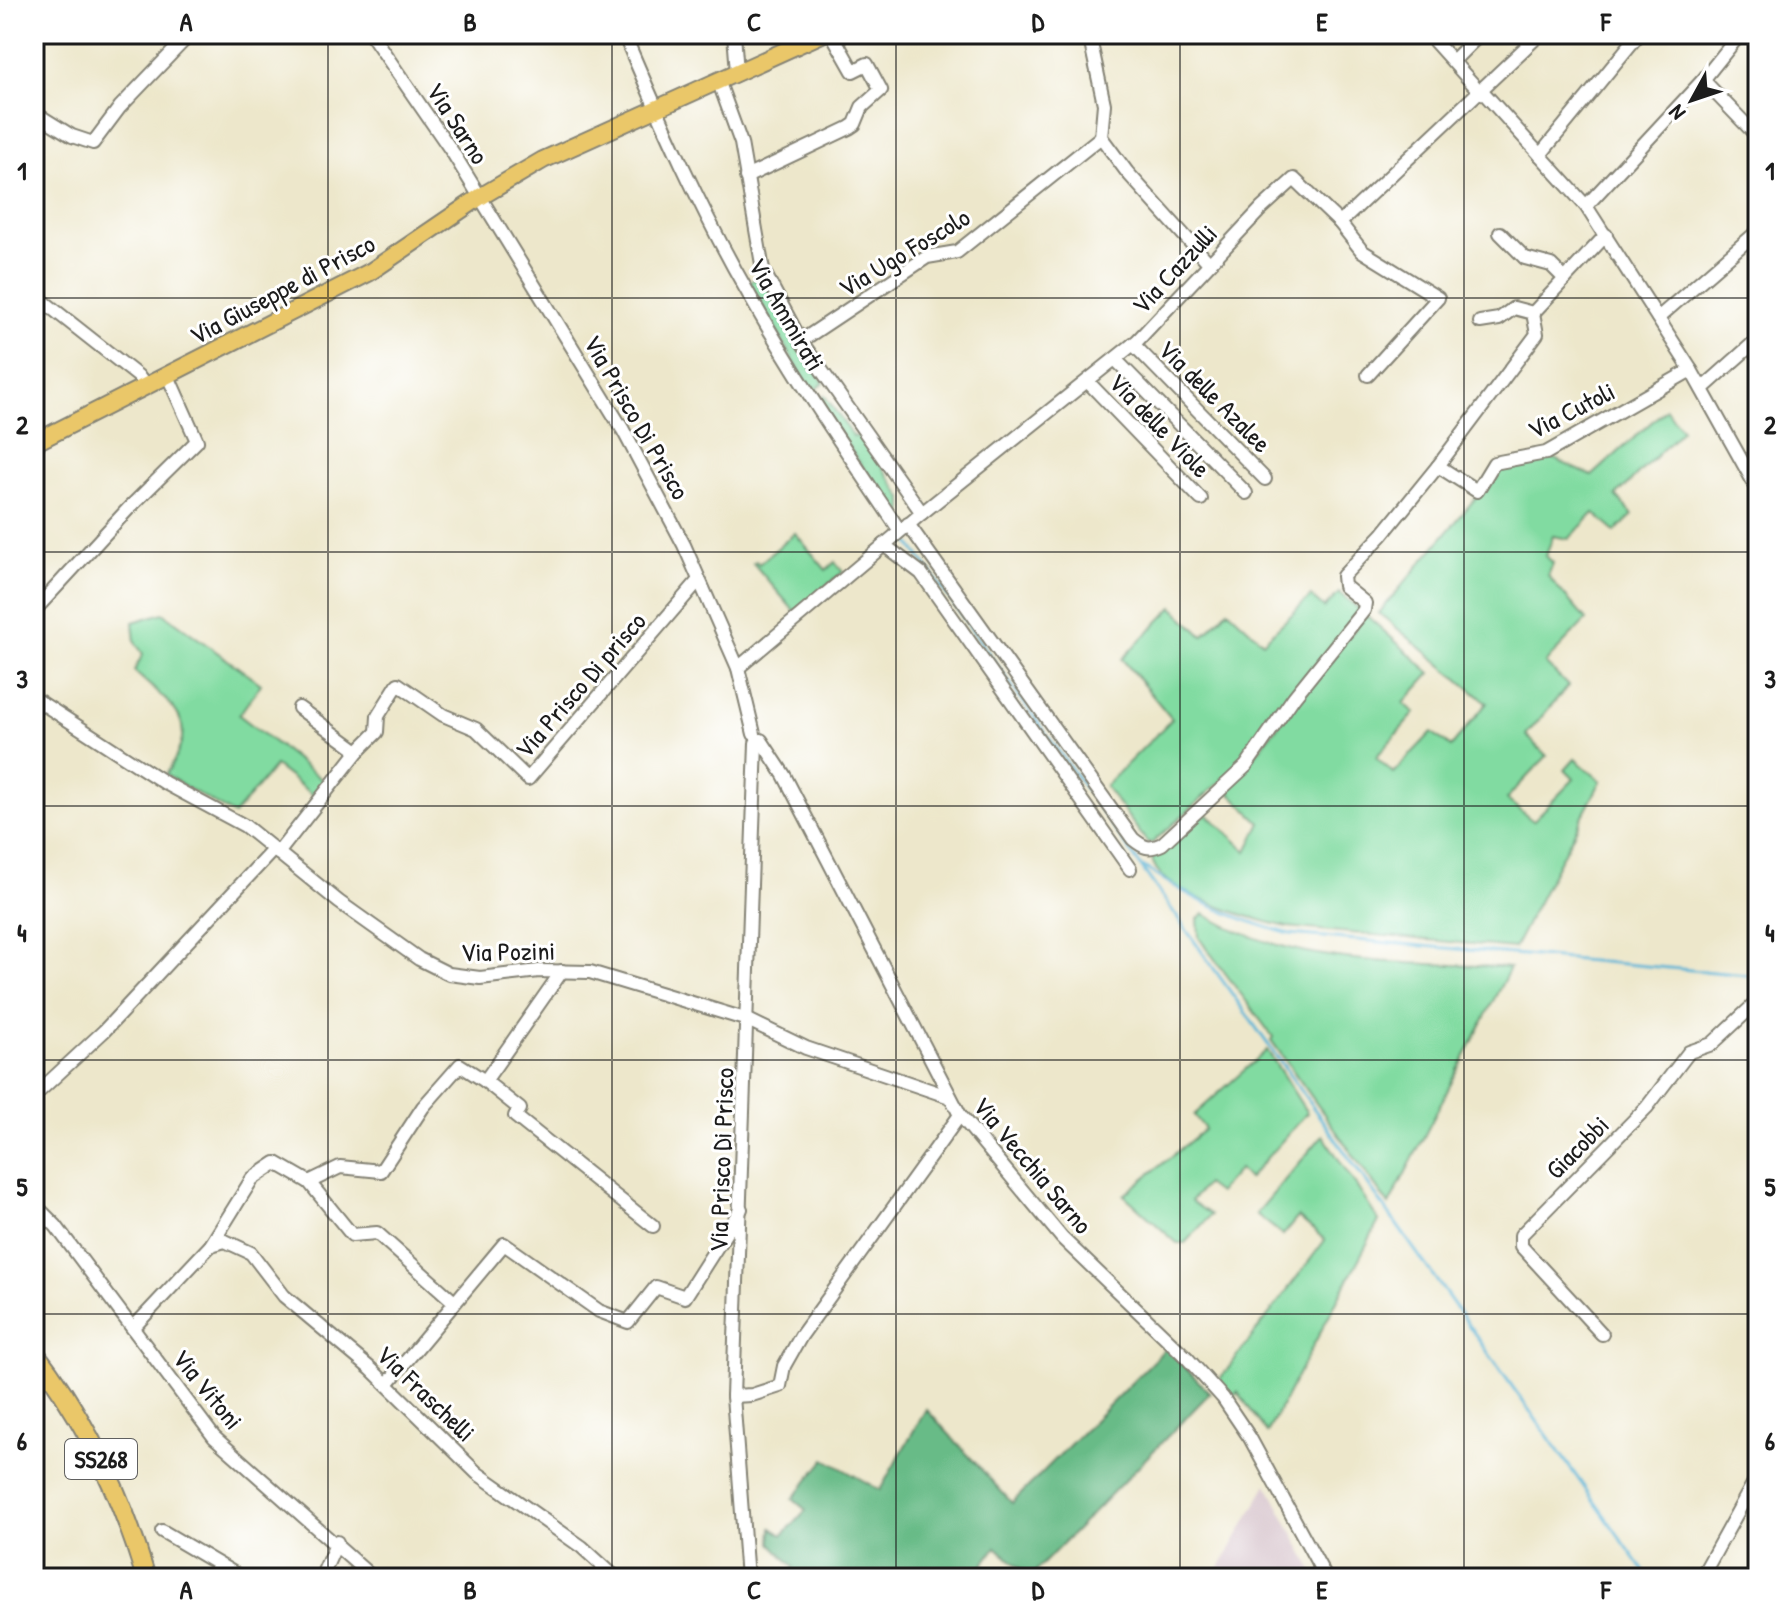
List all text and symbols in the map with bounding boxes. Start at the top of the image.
text: A [180,4,193,39]
text: B [463,4,477,39]
text: C [747,4,761,39]
text: D [1032,4,1045,39]
text: E [1316,4,1328,39]
text: F [1600,4,1612,39]
north arrow [1652,60,1732,140]
street label: Via Sarno [419,75,497,171]
text: N [1661,99,1692,127]
text: 1 [17,153,27,188]
text: 1 [1765,153,1775,188]
street label: Via Ugo Foscolo [832,199,976,305]
street label: Via Cazzulli [1123,217,1225,321]
street label: Via Giuseppe di Prisco [183,225,381,353]
street label: Via Ammirati [740,251,834,377]
street label: Via Prisco Di Prisco [576,328,698,506]
street label: Via delle Azalee [1151,332,1279,460]
street label: Via delle Viole [1101,365,1219,485]
street label: Via Cutoli [1521,373,1621,447]
text: 2 [16,407,29,442]
text: 2 [1764,407,1777,442]
street label: Via Prisco Di prisco [507,604,653,766]
text: 3 [16,661,28,696]
text: 3 [1764,661,1776,696]
text: 4 [17,915,27,950]
text: 4 [1765,915,1775,950]
street label: Via Pozini [461,933,555,969]
street label: Via Prisco Di Prisco [700,1067,742,1253]
street label: Via Vecchia Sarno [965,1089,1101,1241]
street label: Giacobbi [1538,1108,1616,1186]
text: 5 [17,1169,28,1204]
text: 5 [1765,1169,1776,1204]
street label: Via Fraschelli [369,1337,483,1449]
street label: Via Vitoni [165,1341,251,1437]
text: 6 [17,1423,28,1458]
text: 6 [1765,1423,1776,1458]
road number: SS268 [65,1439,137,1479]
text: A [180,1572,193,1607]
text: B [463,1572,477,1607]
text: C [747,1572,761,1607]
text: D [1032,1572,1045,1607]
text: E [1316,1572,1328,1607]
text: F [1600,1572,1612,1607]

